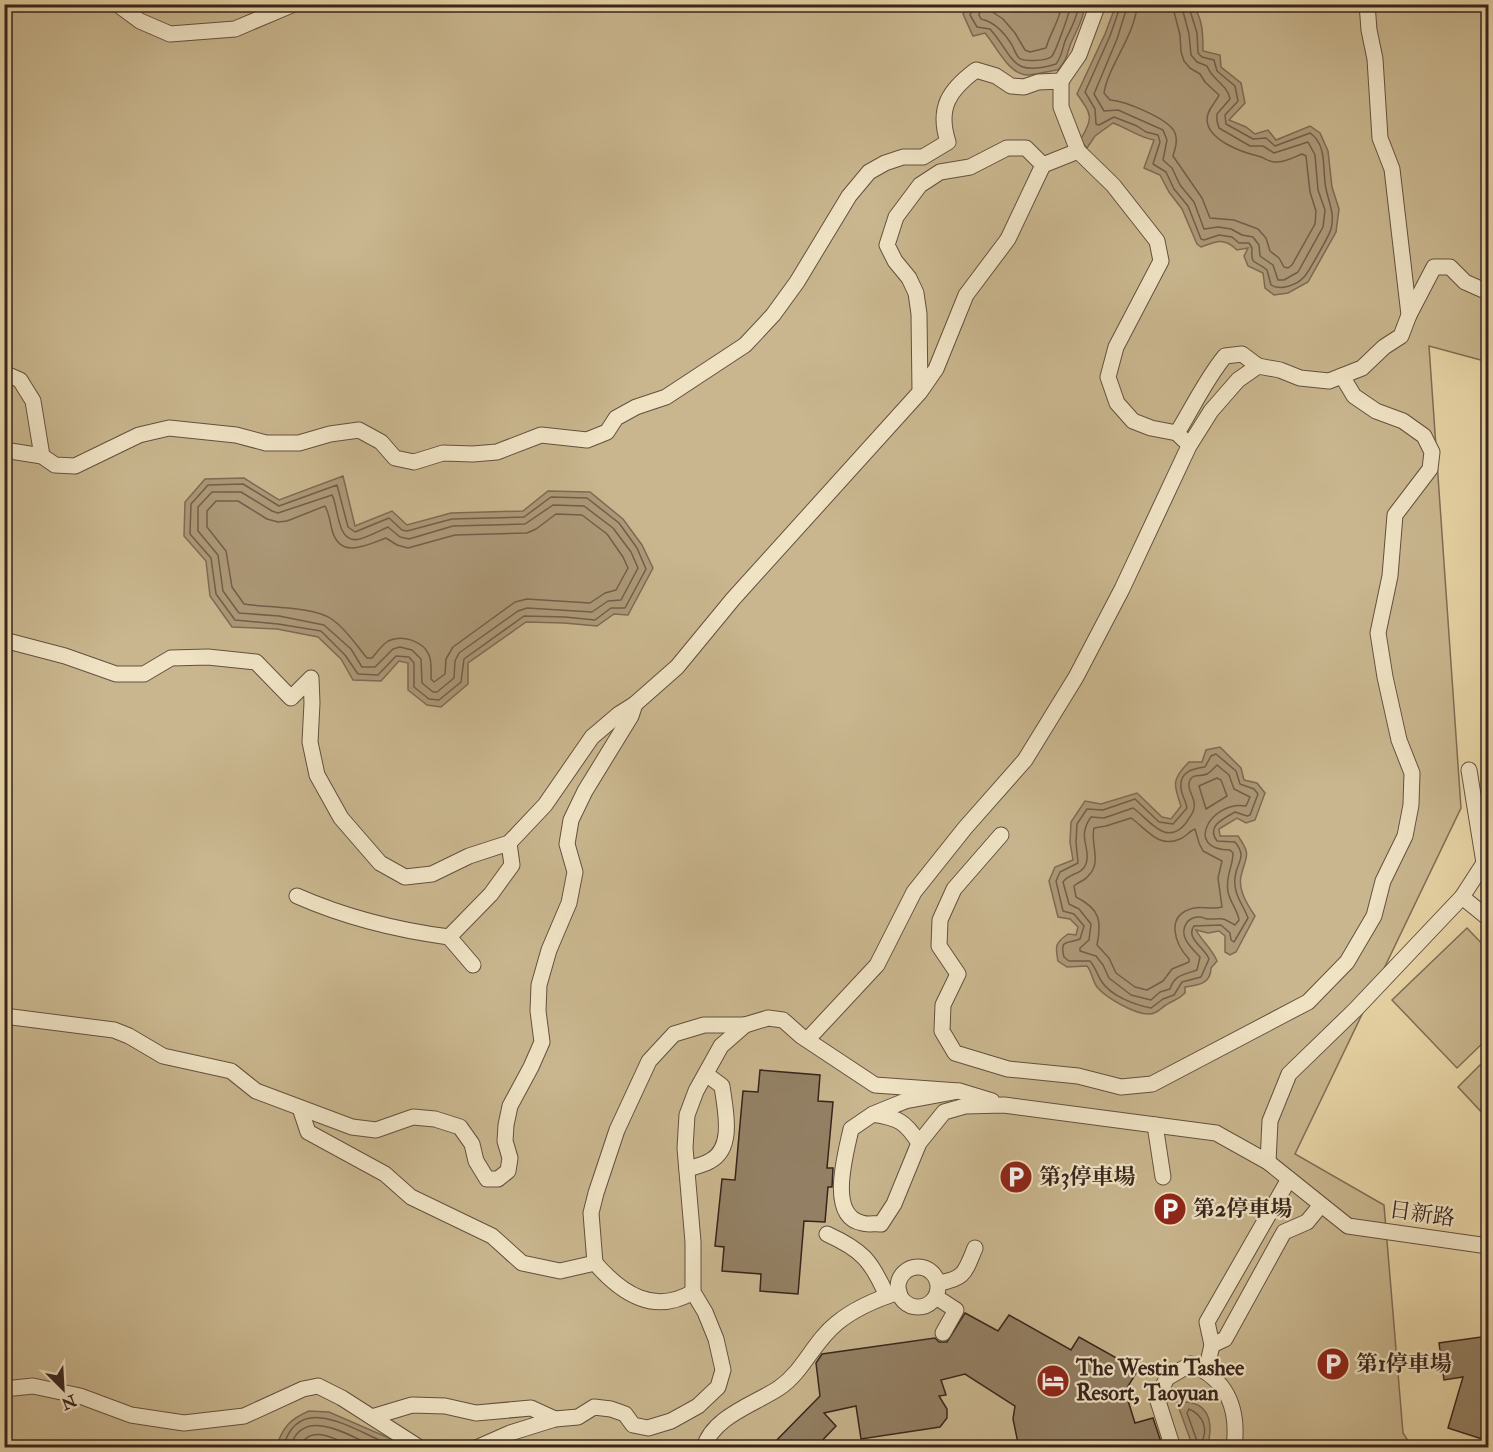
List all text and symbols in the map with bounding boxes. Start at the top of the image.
parking icon: 第3停車場 [998,1159,1034,1195]
place label: 第3停車場 [1039,1163,1135,1191]
parking icon: 第2停車場 [1152,1191,1188,1227]
place label: 第2停車場 [1193,1195,1292,1223]
street label: 日新路 [1387,1196,1457,1232]
parking icon: 第1停車場 [1315,1346,1351,1382]
place label: 第1停車場 [1356,1350,1452,1378]
place label: The Westin Tashee Resort, Taoyuan [1075,1354,1245,1408]
north arrow [33,1359,93,1419]
hotel icon: The Westin Tashee Resort, Taoyuan [1035,1363,1071,1399]
text: N [57,1389,80,1414]

